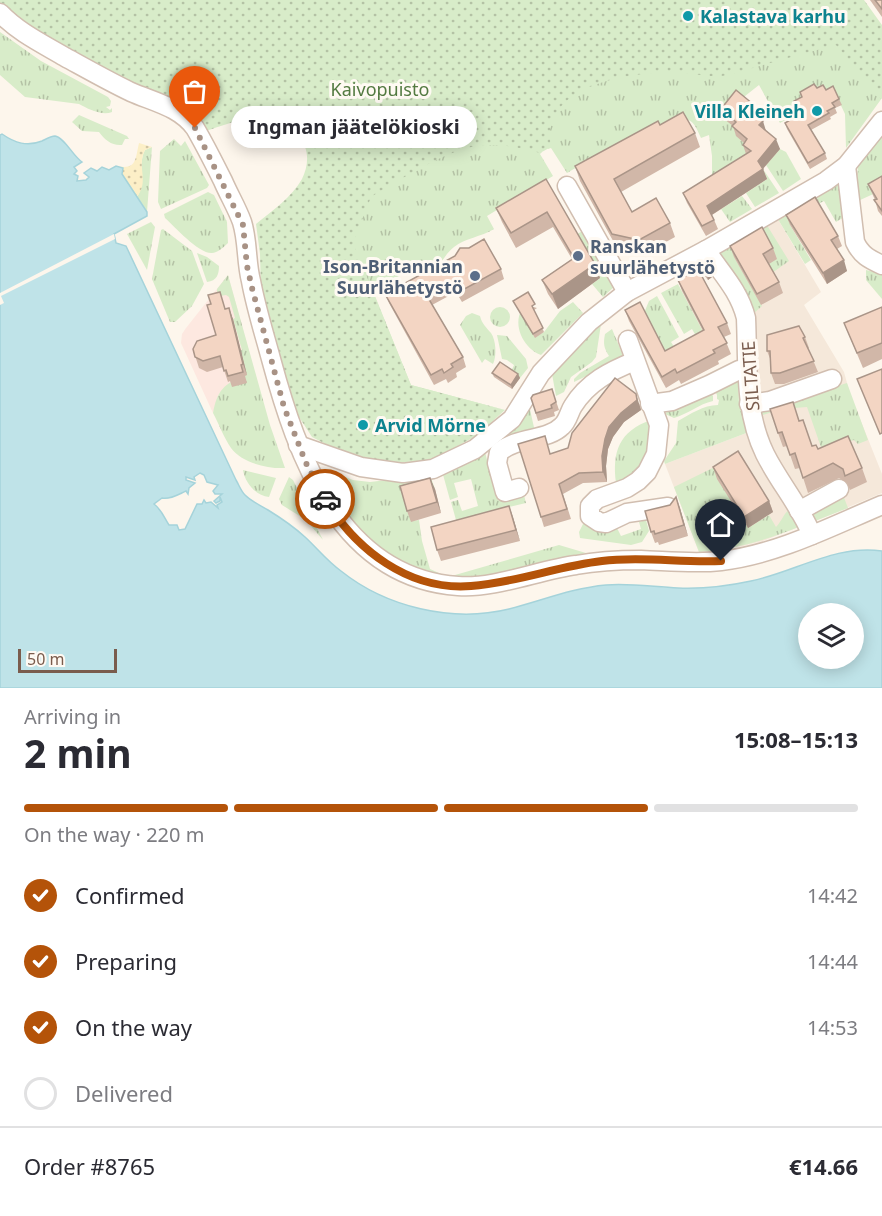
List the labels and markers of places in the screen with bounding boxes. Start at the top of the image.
place label: Kalastava karhu [700,4,846,28]
marker: Kalastava karhu [681,9,695,23]
pin [169,66,220,128]
place label: Villa Kleineh [694,99,805,123]
marker: Villa Kleineh [810,104,824,118]
callout: Ingman jäätelökioski [231,107,477,149]
place label: Ranskan suurlähetystö [590,234,715,279]
marker: Ranskan suurlähetystö [571,249,585,263]
place label: Ison-Britannian Suurlähetystö [323,254,463,299]
marker: Ison-Britannian Suurlähetystö [468,269,482,283]
place label: Arvid Mörne [375,413,486,437]
marker: Arvid Mörne [356,418,370,432]
pin [695,499,746,561]

